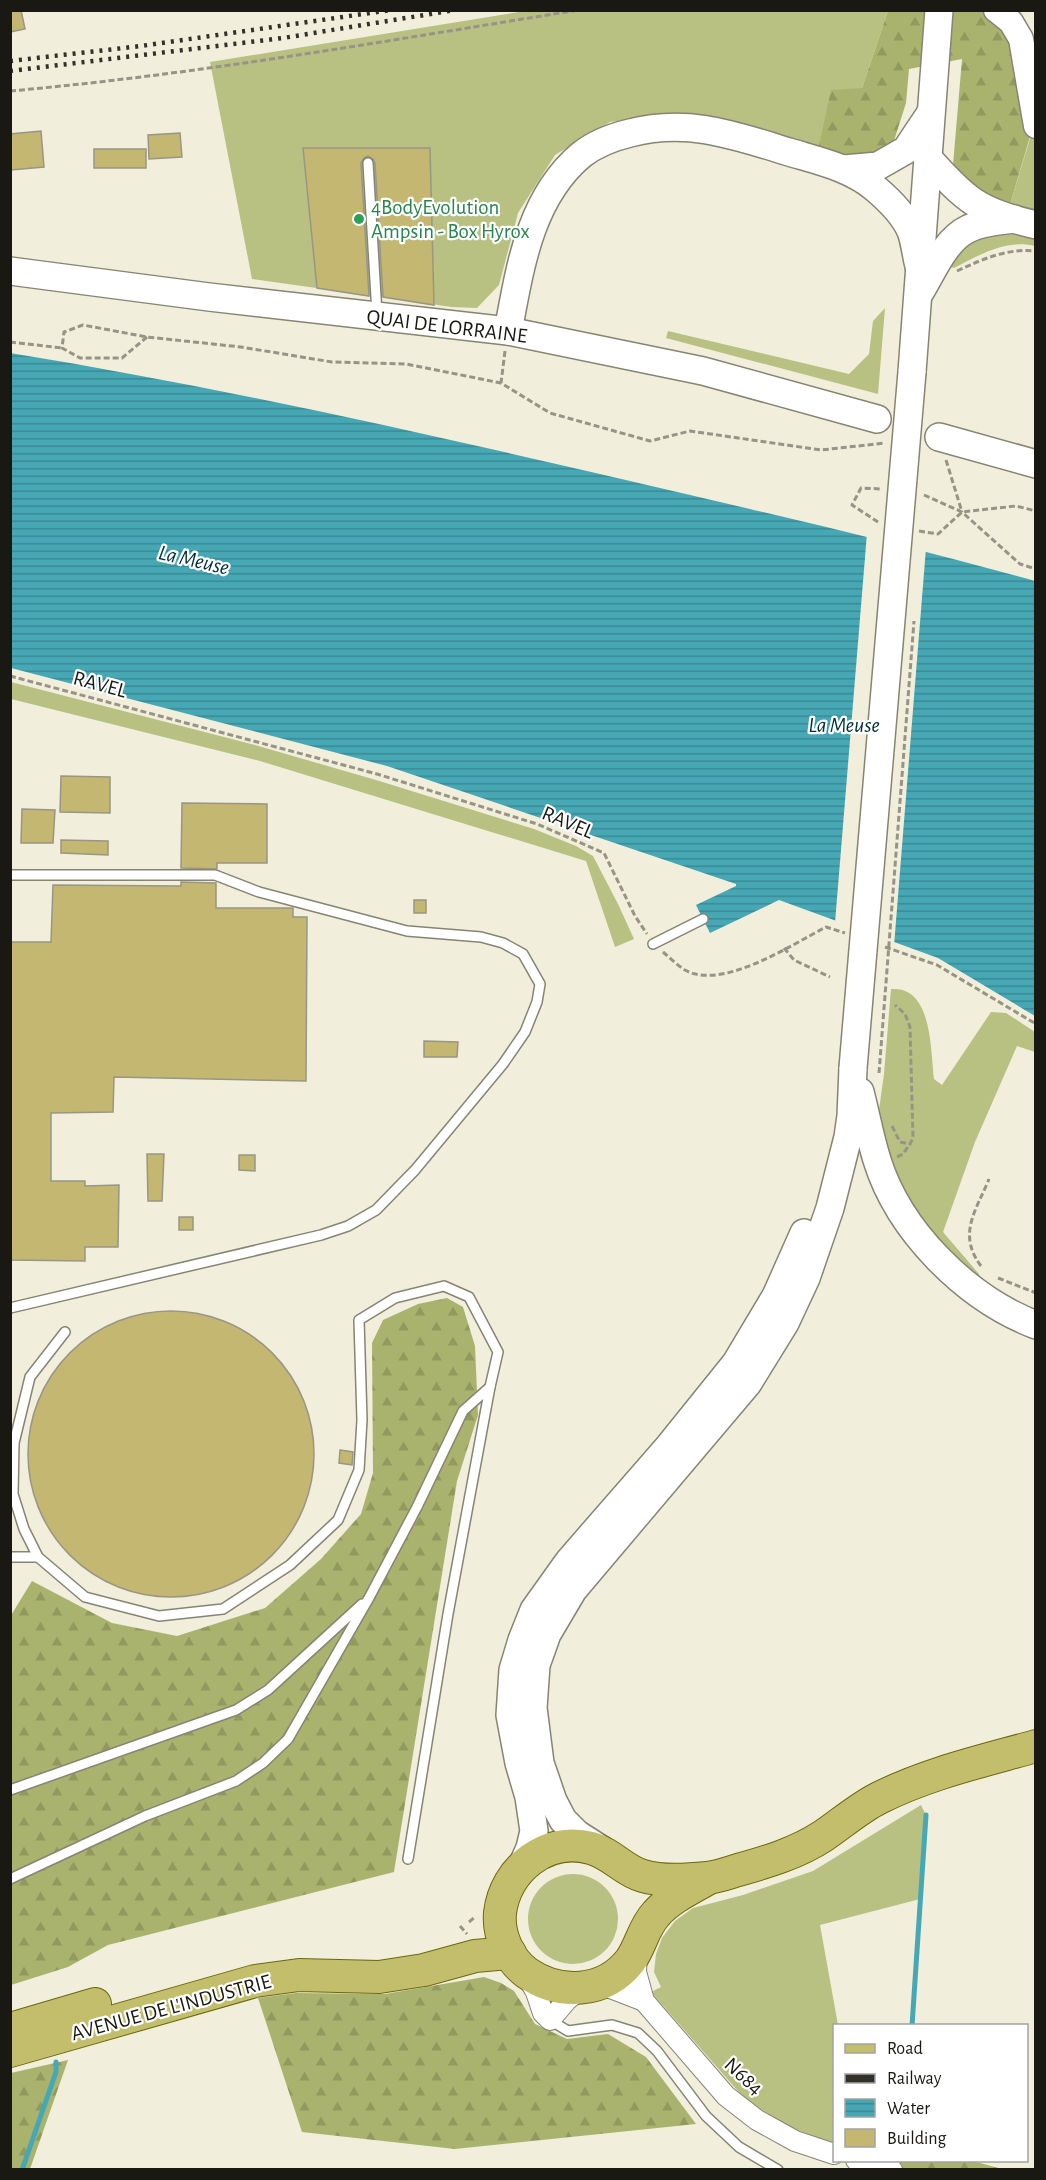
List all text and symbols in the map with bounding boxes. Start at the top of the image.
place label: 4BodyEvolution Ampsin - Box Hyrox [371,197,530,242]
marker: 4BodyEvolution Ampsin - Box Hyrox [352,212,366,226]
street label: QUAI DE LORRAINE [366,306,528,347]
water label: La Meuse [156,541,231,579]
street label: RAVEL [71,667,129,702]
water label: La Meuse [808,714,880,736]
street label: RAVEL [539,802,597,843]
street label: AVENUE DE L'INDUSTRIE [69,1971,273,2044]
legend [833,2024,1028,2162]
text: Road [887,2040,923,2058]
street label: N684 [720,2054,767,2099]
text: Railway [887,2070,942,2088]
text: Water [887,2100,930,2118]
text: Building [887,2130,947,2148]

